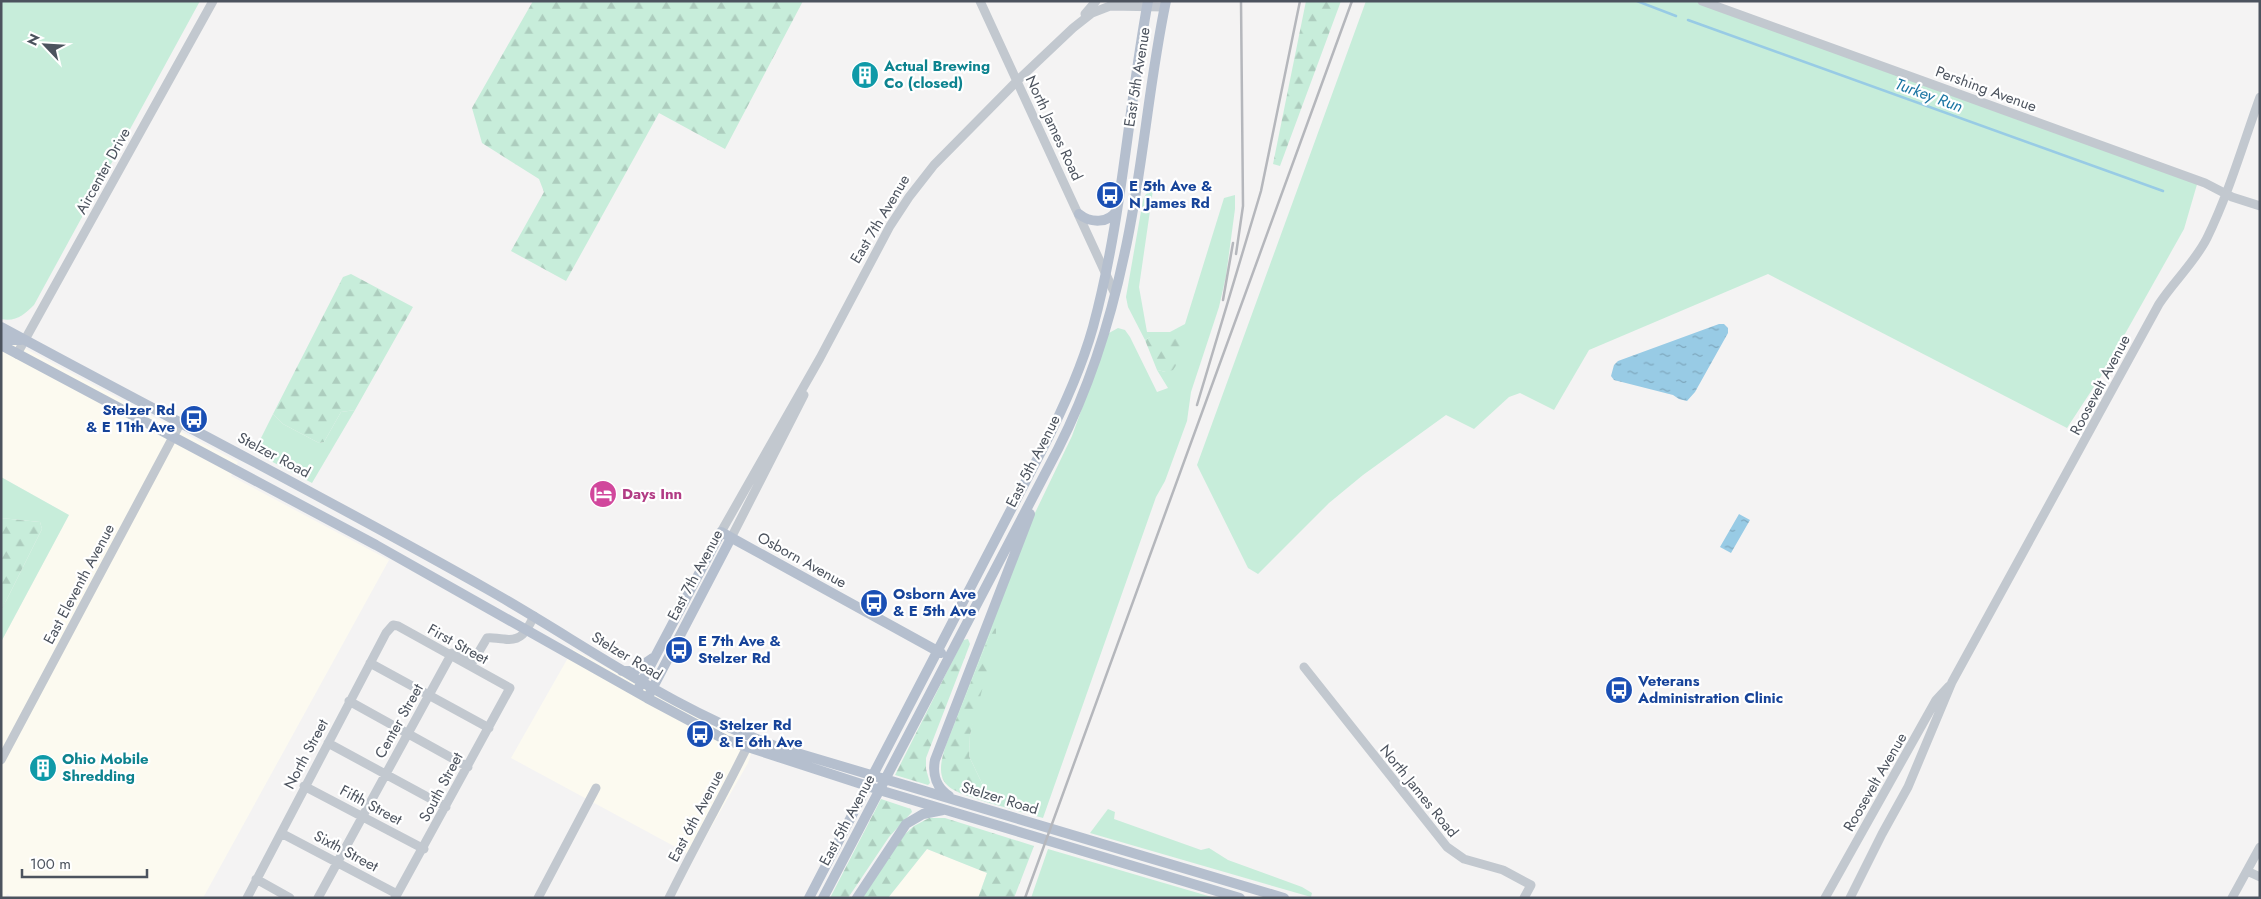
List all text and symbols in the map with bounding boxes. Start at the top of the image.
north arrow [20,20,70,70]
street label: East 5th Avenue [1118,25,1156,128]
text: N [22,30,45,49]
place label: Actual Brewing Co (closed) [883,55,990,94]
building icon: Actual Brewing Co (closed) [850,60,880,90]
street label: Pershing Avenue [1932,61,2040,118]
street label: North James Road [1020,72,1088,184]
water label: Turkey Run [1892,72,1966,118]
street label: Aircenter Drive [70,124,136,218]
street label: East 7th Avenue [845,170,915,268]
place label: E 5th Ave & N James Rd [1129,175,1213,214]
bus stop icon: E 5th Ave & N James Rd [1095,180,1125,210]
street label: Roosevelt Avenue [2064,331,2136,439]
place label: Stelzer Rd & E 11th Ave [86,399,175,438]
bus stop icon: Stelzer Rd & E 11th Ave [179,404,209,434]
street label: East 5th Avenue [1000,411,1066,511]
street label: Stelzer Road [234,427,314,483]
hotel icon: Days Inn [588,479,618,509]
place label: Days Inn [622,483,682,505]
street label: East Eleventh Avenue [38,520,120,648]
street label: East 7th Avenue [662,525,728,624]
street label: Osborn Avenue [753,526,851,594]
place label: Osborn Ave & E 5th Ave [893,583,977,622]
bus stop icon: Osborn Ave & E 5th Ave [859,588,889,618]
street label: First Street [424,618,493,670]
street label: Stelzer Road [587,626,667,686]
place label: E 7th Ave & Stelzer Rd [698,630,781,669]
bus stop icon: E 7th Ave & Stelzer Rd [664,635,694,665]
place label: Veterans Administration Clinic [1637,670,1783,709]
bus stop icon: Veterans Administration Clinic [1604,675,1634,705]
street label: Center Street [369,679,429,762]
place label: Stelzer Rd & E 6th Ave [719,714,803,753]
street label: North Street [278,715,334,793]
bus stop icon: Stelzer Rd & E 6th Ave [685,719,715,749]
street label: Roosevelt Avenue [1838,728,1912,835]
street label: North James Road [1375,740,1463,842]
place label: Ohio Mobile Shredding [62,748,149,787]
street label: South Street [413,748,469,826]
building icon: Ohio Mobile Shredding [28,753,58,783]
street label: East 6th Avenue [663,766,730,866]
street label: East 5th Avenue [814,770,880,870]
street label: Stelzer Road [959,776,1041,820]
street label: Fifth Street [336,779,406,831]
street label: Sixth Street [310,825,383,877]
scale bar [22,846,148,878]
text: 100 m [30,853,71,875]

